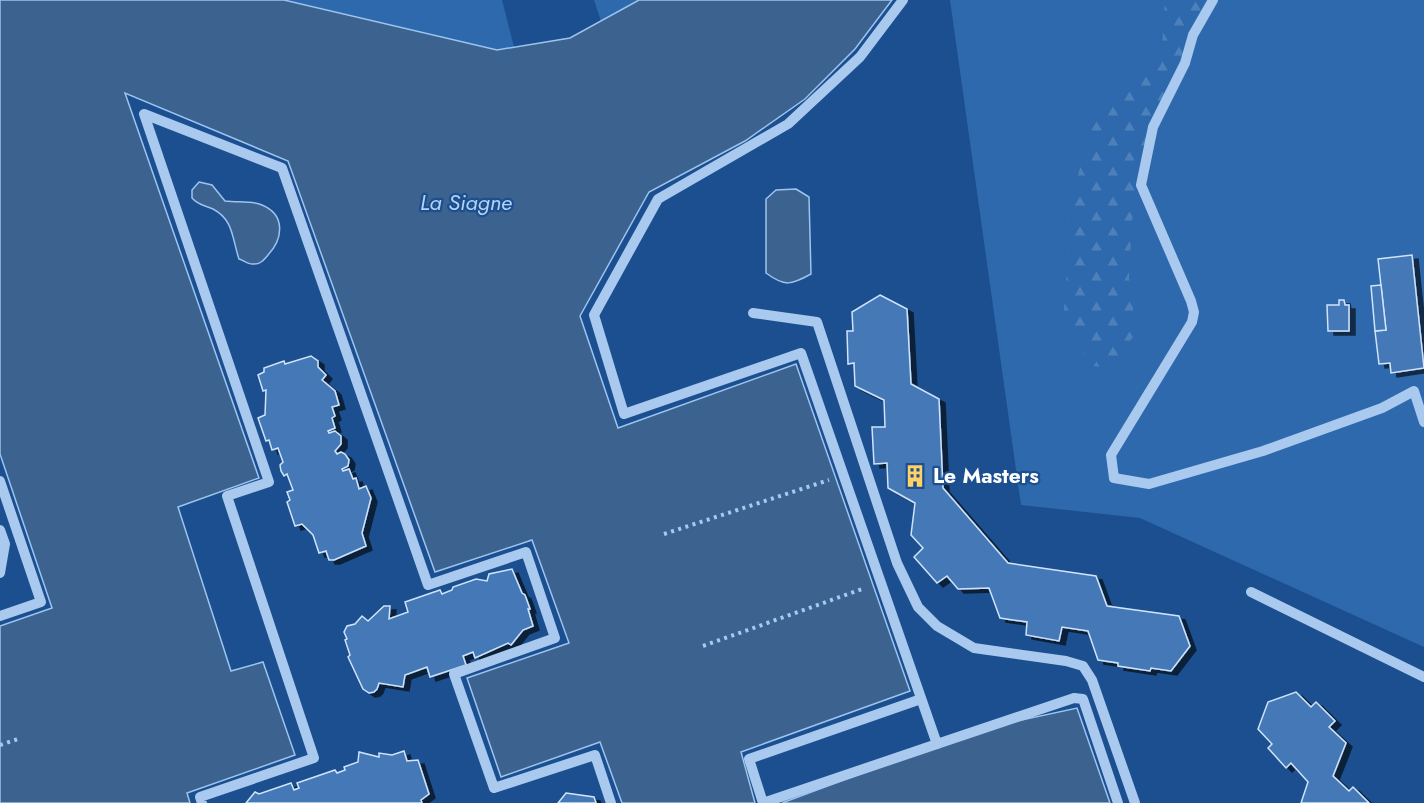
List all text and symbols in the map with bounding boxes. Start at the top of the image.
water label: La Siagne [420,186,512,218]
place label: Le Masters [933,461,1039,491]
building icon: Le Masters [902,463,928,489]

